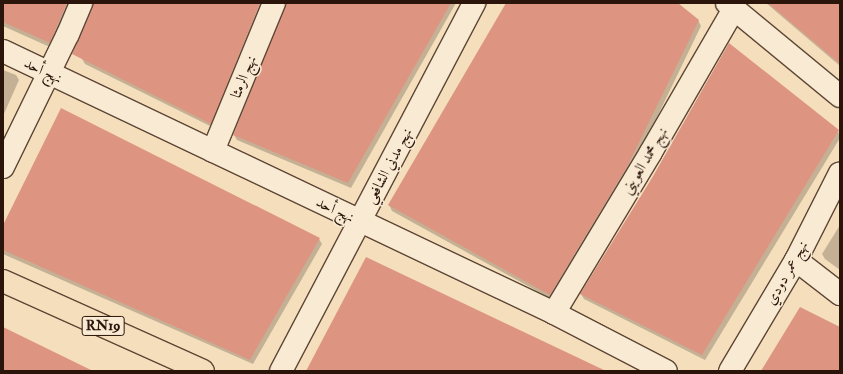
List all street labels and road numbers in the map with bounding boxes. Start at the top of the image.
street label: نهج الرمثا [227,53,261,101]
street label: نهج أحد [21,54,65,88]
street label: نهج محمد العويني [618,124,672,198]
street label: نهج مدني الشافعي [362,125,416,207]
street label: نهج أحد [313,193,357,227]
street label: نهج عمر دودي [762,238,812,308]
road number: RN19 [81,314,125,338]

